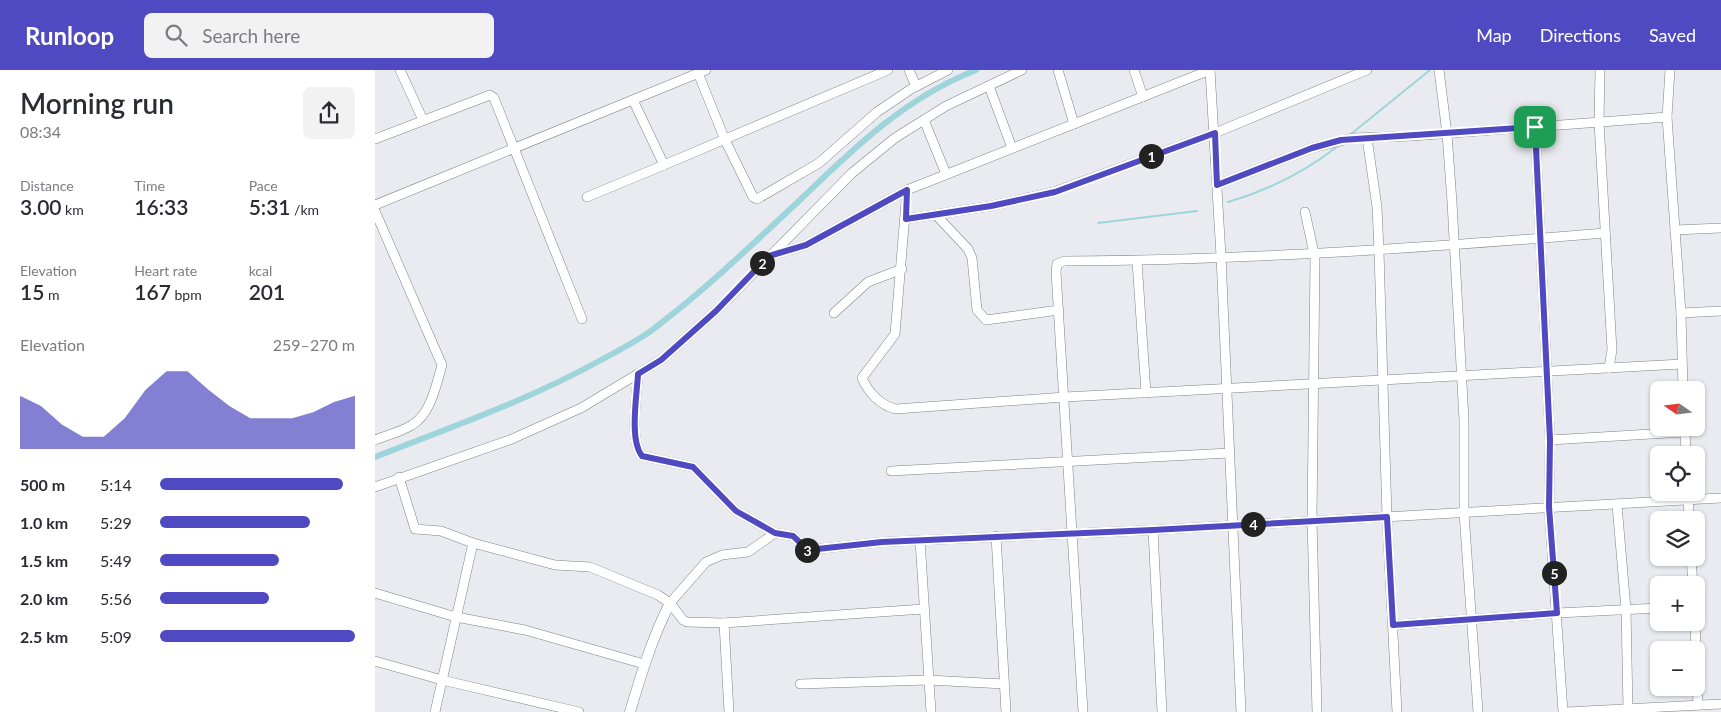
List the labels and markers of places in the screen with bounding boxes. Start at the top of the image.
pin [1514,106,1556,148]
pin: 1 [1139,144,1163,168]
pin: 2 [749,250,775,276]
pin: 4 [1241,512,1265,536]
pin: 3 [795,538,819,562]
pin: 5 [1541,560,1567,586]

